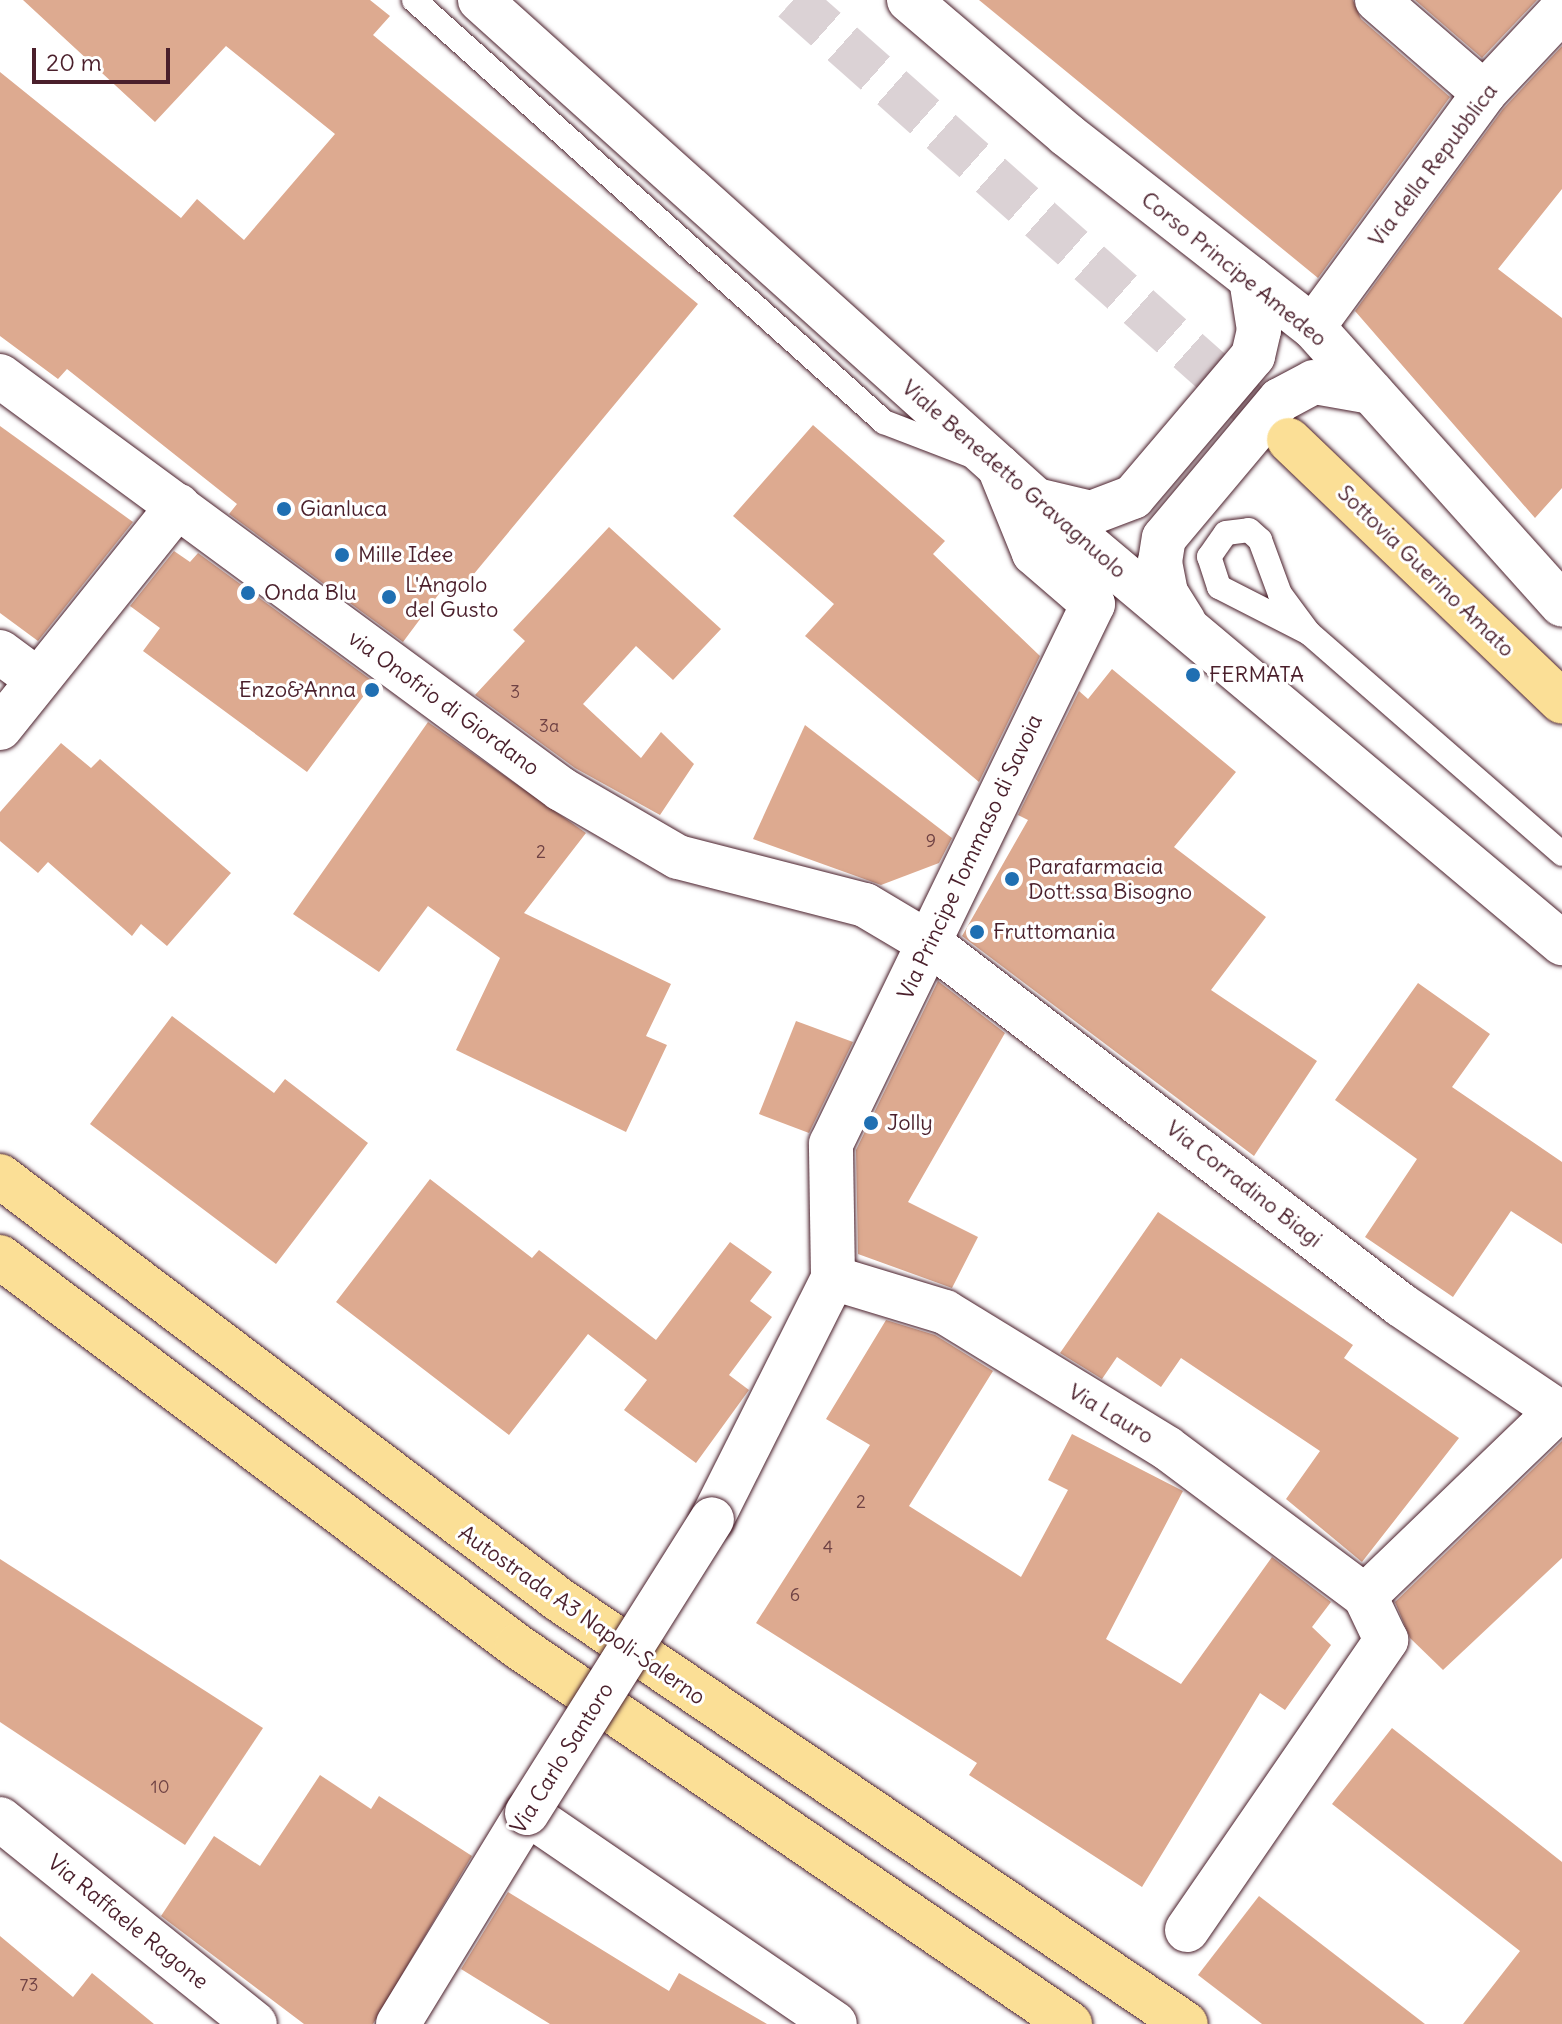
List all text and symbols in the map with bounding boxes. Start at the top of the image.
scale bar [36,32,174,82]
text: 20 m [46,47,102,77]
street label: Via della Repubblica [1363,78,1503,252]
street label: Corso Principe Amedeo [1136,186,1332,352]
street label: Viale Benedetto Gravagnuolo [896,374,1132,584]
street label: Sottovia Guerino Amato [1332,480,1520,662]
place label: Gianluca [300,496,387,522]
marker: Gianluca [275,500,293,518]
place label: Mille Idee [358,542,453,568]
marker: Mille Idee [333,546,351,564]
place label: L'Angolo del Gusto [405,571,498,622]
place label: Onda Blu [264,580,357,606]
marker: Onda Blu [239,584,257,602]
marker: L'Angolo del Gusto [380,588,398,606]
street label: via Onofrio di Giordano [343,625,545,781]
place label: FERMATA [1209,662,1304,688]
marker: FERMATA [1184,666,1202,684]
place label: Enzo&Anna [239,677,356,703]
marker: Enzo&Anna [363,681,381,699]
house number: 3 [510,681,520,703]
street label: Via Principe Tommaso di Savoia [892,710,1048,1004]
house number: 3a [539,715,559,737]
house number: 9 [926,830,936,852]
house number: 2 [536,841,546,863]
place label: Parafarmacia Dott.ssa Bisogno [1028,853,1192,904]
marker: Parafarmacia Dott.ssa Bisogno [1003,870,1021,888]
place label: Fruttomania [993,919,1116,945]
marker: Fruttomania [968,923,986,941]
place label: Jolly [887,1110,933,1136]
marker: Jolly [862,1114,880,1132]
street label: Via Corradino Biagi [1161,1115,1327,1253]
street label: Via Lauro [1064,1378,1158,1450]
house number: 2 [856,1491,866,1513]
street label: Autostrada A3 Napoli-Salerno [454,1520,710,1710]
house number: 4 [823,1536,833,1558]
house number: 6 [790,1584,800,1606]
street label: Via Carlo Santoro [505,1678,619,1838]
house number: 10 [151,1776,169,1798]
street label: Via Raffaele Ragone [42,1849,214,1995]
house number: 73 [19,1974,39,1996]

